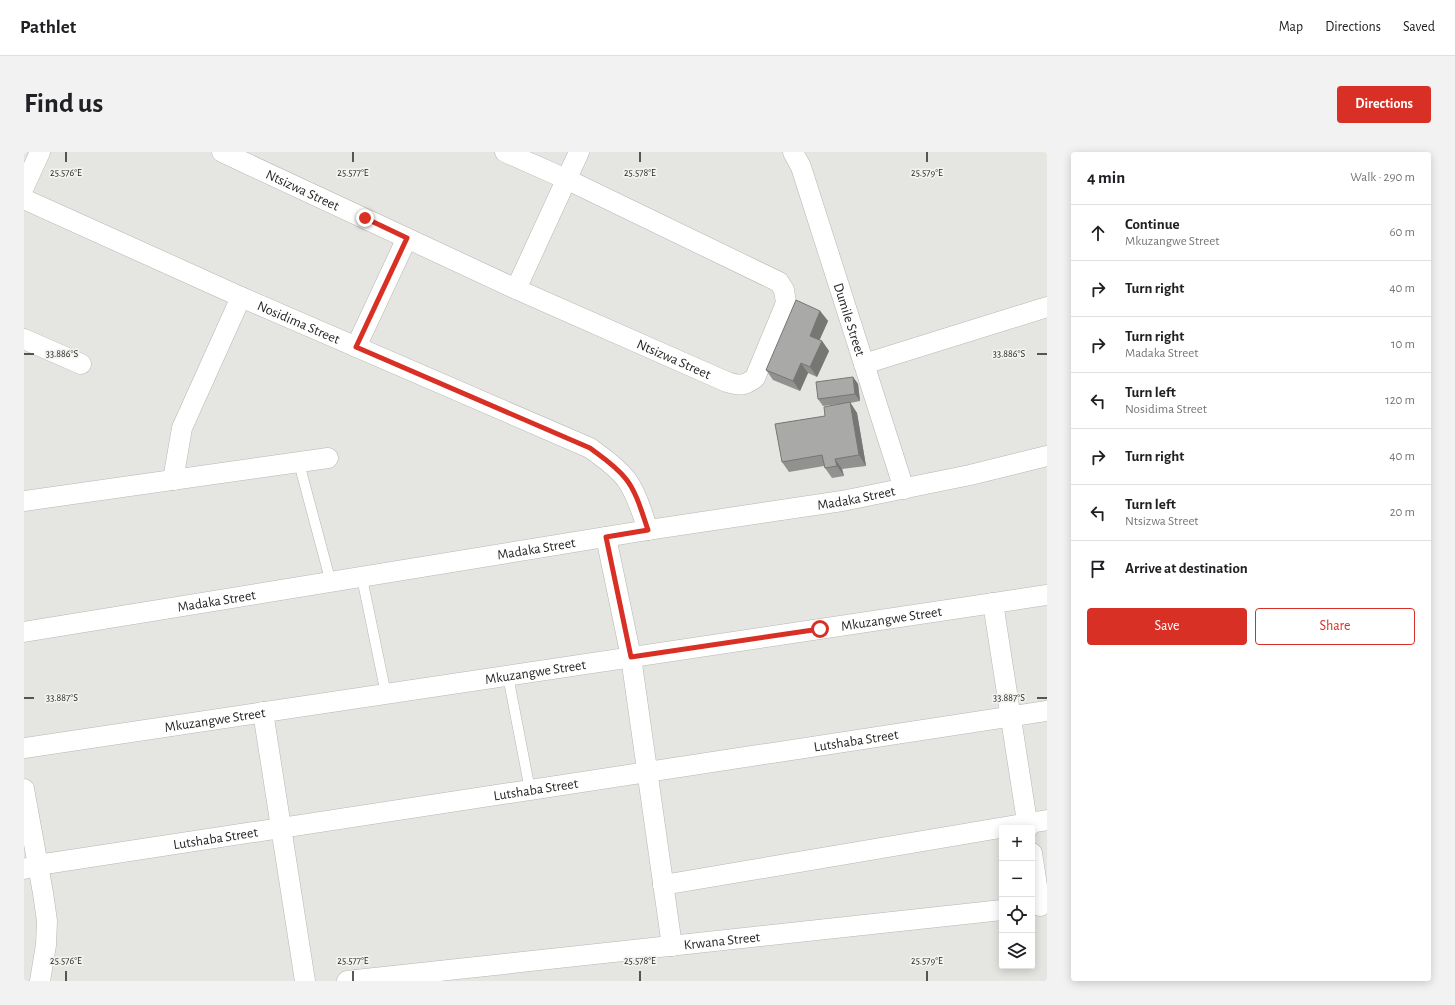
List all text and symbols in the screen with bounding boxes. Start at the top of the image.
text: Pathlet [20,18,76,37]
text: Map [1279,20,1303,34]
text: Directions [1325,20,1381,34]
text: Saved [1403,20,1435,34]
button: Directions [1337,86,1431,123]
text: Find us [24,90,103,118]
street label: Ntsizwa Street [263,167,342,214]
text: 25.576°E [50,168,82,178]
text: 25.577°E [337,168,369,178]
text: 25.578°E [624,168,656,178]
text: 25.579°E [911,168,943,178]
text: 4 min [1087,169,1125,186]
text: Walk · 290 m [1350,171,1415,184]
route end [356,209,374,227]
text: Continue [1125,217,1180,232]
icon: ahead [1087,222,1109,244]
text: 60 m [1389,226,1415,239]
text: Mkuzangwe Street [1125,235,1219,248]
icon: right [1087,278,1109,300]
street label: Dumile Street [831,281,867,358]
text: Turn right [1125,281,1184,296]
text: 40 m [1389,282,1415,295]
street label: Nosidima Street [255,299,342,347]
text: Turn right [1125,329,1184,344]
icon: right [1087,334,1109,356]
street label: Ntsizwa Street [634,337,713,382]
text: 10 m [1391,338,1415,351]
text: Madaka Street [1125,347,1198,360]
text: 33.886°S [46,349,78,359]
text: 33.886°S [993,349,1025,359]
text: Turn left [1125,385,1176,400]
icon: left [1087,390,1109,412]
text: 120 m [1385,394,1415,407]
text: Nosidima Street [1125,403,1207,416]
icon: right [1087,446,1109,468]
text: Turn right [1125,449,1184,464]
text: 40 m [1389,450,1415,463]
street label: Madaka Street [816,484,897,513]
text: Turn left [1125,497,1176,512]
icon: left [1087,502,1109,524]
text: 20 m [1390,506,1415,519]
text: Ntsizwa Street [1125,515,1199,528]
street label: Madaka Street [496,536,577,563]
icon: arrive [1087,558,1109,580]
text: Arrive at destination [1125,561,1248,576]
street label: Madaka Street [176,588,257,615]
street label: Mkuzangwe Street [840,605,943,634]
button: Save [1087,608,1247,645]
button: Share [1255,608,1415,645]
route start [811,620,829,638]
street label: Mkuzangwe Street [484,658,587,687]
text: 33.887°S [46,693,78,703]
text: 33.887°S [993,693,1025,703]
street label: Mkuzangwe Street [164,706,267,735]
street label: Lutshaba Street [813,728,900,755]
street label: Lutshaba Street [493,777,580,803]
street label: Lutshaba Street [172,825,259,852]
map controls [999,825,1035,969]
button: + [999,825,1035,861]
button: − [999,861,1035,897]
button: locate [999,897,1035,933]
street label: Krwana Street [683,930,761,952]
button: layers [999,933,1035,969]
text: 25.576°E [50,956,82,966]
text: 25.577°E [337,956,369,966]
text: 25.578°E [624,956,656,966]
text: 25.579°E [911,956,943,966]

